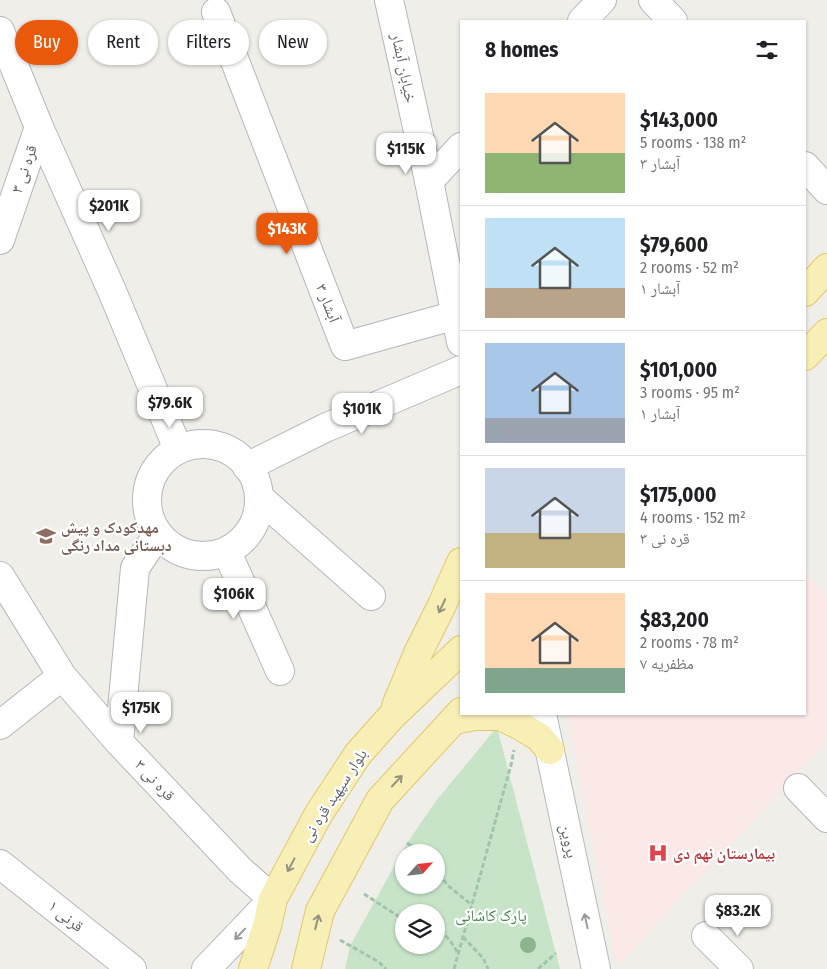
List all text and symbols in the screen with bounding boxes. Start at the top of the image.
chip: Buy [15,20,78,65]
chip: Rent [88,20,158,65]
chip: Filters [168,20,249,65]
chip: New [259,20,327,65]
street label: خیابان آبشار [386,31,421,105]
icon: filters [753,36,781,64]
text: 8 homes [485,37,559,63]
text: $143,000 [640,107,718,133]
icon: home [525,113,585,173]
pin: $115K [371,132,441,175]
text: 5 rooms · 138 m² [640,133,746,152]
text: $115K [387,139,425,158]
street label: قره نی ۳ [7,142,42,196]
text: آبشار ۳ [640,154,680,173]
pin: $201K [74,190,144,232]
text: $201K [89,196,129,215]
pin: $143K [252,212,322,255]
text: $143K [267,219,307,238]
text: $79,600 [640,232,708,258]
icon: home [525,238,585,298]
text: 2 rooms · 52 m² [640,258,739,277]
text: آبشار ۱ [640,279,680,298]
street label: آبشار ۳ [312,281,344,326]
text: $101,000 [640,357,717,383]
icon: home [525,363,585,423]
text: 3 rooms · 95 m² [640,383,740,402]
pin: $79.6K [129,386,211,429]
pin: $101K [327,392,397,435]
text: $79.6K [148,393,192,412]
text: $101K [343,399,381,418]
text: آبشار ۱ [640,404,680,423]
text: $175,000 [640,482,716,508]
icon: home [525,488,585,548]
text: 4 rooms · 152 m² [640,508,746,527]
place label: مهدکودک و پیش دبستانی مداد رنگی [61,518,172,555]
school or university icon: مهدکودک و پیش دبستانی مداد رنگی [35,525,57,547]
text: قره نی ۳ [640,529,690,548]
pin: $106K [199,578,269,620]
text: $106K [214,584,254,603]
one-way arrow [436,598,446,613]
text: $83,200 [640,607,709,633]
icon: home [525,613,585,673]
text: 2 rooms · 78 m² [640,633,739,652]
text: مظفریه ۷ [640,654,694,673]
pin: $175K [106,692,176,734]
text: $175K [122,698,160,717]
street label: بلوار سپهبد قره نی [297,745,372,846]
street label: قره نی ۳ [130,755,179,805]
one-way arrow [391,775,403,788]
street label: پروین [555,822,582,860]
hospital icon: بیمارستان نهم دی [647,842,669,864]
north arrow [395,844,445,894]
map controls [395,844,445,954]
place label: بیمارستان نهم دی [673,844,775,865]
one-way arrow [286,857,295,872]
pin: $83.2K [697,894,779,937]
street label: قرنی ۱ [44,896,87,937]
text: $83.2K [716,901,760,920]
button: layers [395,904,445,954]
park label: پارک کاشانی [455,906,527,926]
one-way arrow [313,914,322,930]
one-way arrow [581,914,590,930]
one-way arrow [234,927,246,940]

